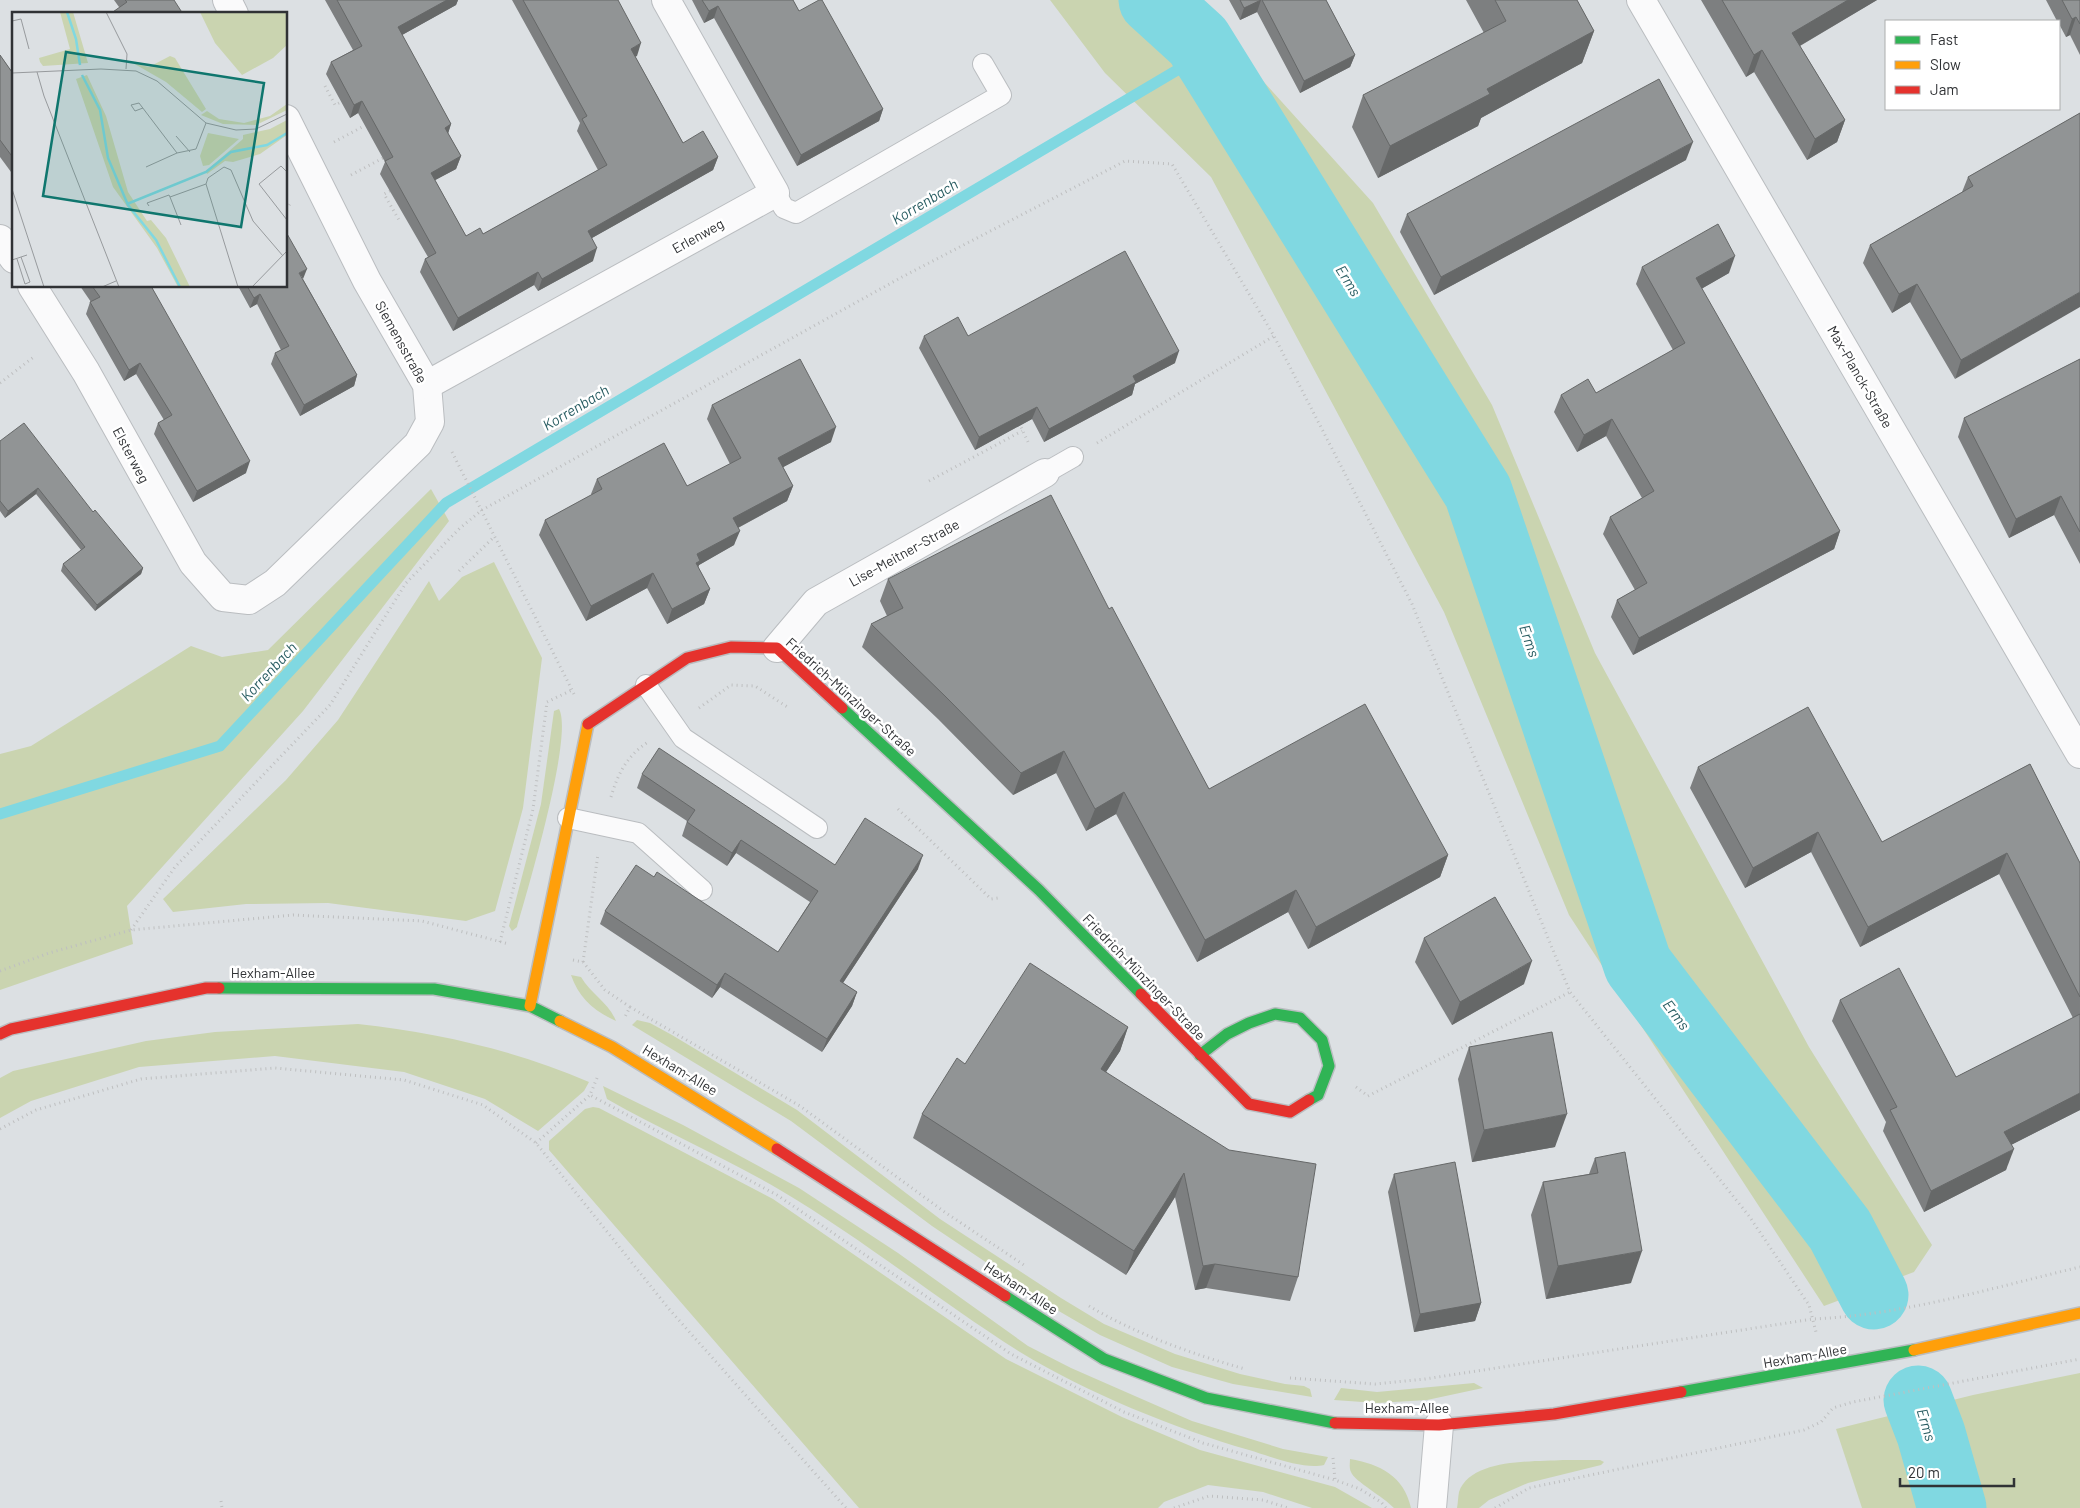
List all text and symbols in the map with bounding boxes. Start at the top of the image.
inset map [12,12,288,288]
legend [1885,20,2060,110]
text: Fast [1930,30,1958,48]
text: Slow [1930,55,1961,73]
text: Jam [1930,80,1959,98]
water label: Korrenbach [888,174,961,228]
street label: Erlenweg [669,214,727,257]
water label: Erms [1332,262,1365,299]
street label: Siemensstraße [372,298,431,386]
street label: Max-Planck-Straße [1824,322,1897,431]
water label: Korrenbach [539,380,612,434]
street label: Elsterweg [110,424,153,486]
street label: Lise-Meitner-Straße [846,515,962,590]
water label: Erms [1516,622,1544,659]
street label: Friedrich-Münzinger-Straße [783,634,920,760]
water label: Korrenbach [236,638,300,705]
street label: Friedrich-Münzinger-Straße [1079,910,1209,1043]
street label: Hexham-Allee [231,964,315,981]
water label: Erms [1660,996,1694,1033]
street label: Hexham-Allee [640,1040,721,1099]
street label: Hexham-Allee [981,1257,1061,1318]
street label: Hexham-Allee [1762,1340,1848,1371]
street label: Hexham-Allee [1365,1399,1449,1416]
water label: Erms [1914,1406,1940,1443]
scale bar [1900,1456,2014,1488]
text: 20 m [1908,1463,1940,1481]

